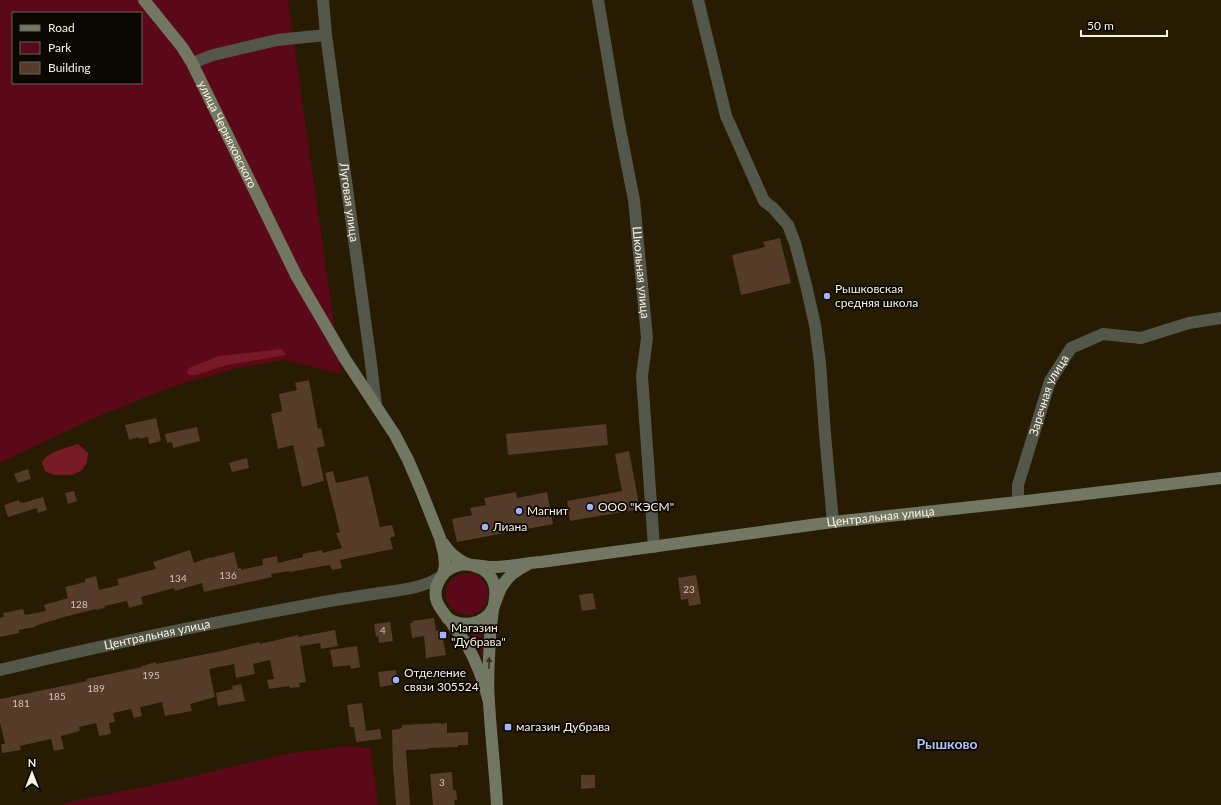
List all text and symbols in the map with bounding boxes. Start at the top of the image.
legend [12,12,142,84]
scale bar [1081,12,1167,38]
text: 50 m [1087,18,1114,33]
text: Road [48,20,75,35]
text: Park [48,40,72,55]
text: Building [48,60,91,75]
street label: улица Черняховского [195,78,260,191]
street label: Луговая улица [336,161,362,243]
street label: Школьная улица [630,226,653,319]
place label: Рышковская средняя школа [835,281,918,310]
marker: Рышковская средняя школа [822,291,832,301]
street label: Заречная улица [1026,352,1072,438]
place label: ООО "КЭСМ" [598,499,674,514]
marker: ООО "КЭСМ" [585,502,595,512]
place label: Магнит [527,503,569,518]
street label: Центральная улица [826,503,935,530]
marker: Магнит [514,506,524,516]
place label: Лиана [492,519,527,534]
marker: Лиана [480,522,490,532]
house number: 136 [219,569,237,581]
house number: 134 [169,572,187,584]
house number: 23 [683,583,695,595]
house number: 128 [70,598,88,610]
street label: Центральная улица [102,616,211,653]
place label: Магазин "Дубрава" [451,620,506,649]
house number: 4 [380,624,386,636]
marker: Магазин "Дубрава" [438,630,448,640]
one-way arrow [486,656,492,669]
place label: Отделение связи 305524 [404,665,479,694]
house number: 195 [142,669,160,681]
marker: Отделение связи 305524 [391,675,401,685]
house number: 189 [87,682,105,694]
house number: 185 [48,690,66,702]
house number: 181 [12,697,30,709]
place label: магазин Дубрава [516,719,610,734]
marker: магазин Дубрава [503,722,513,732]
district label: Рышково [916,735,978,752]
north arrow [12,753,52,793]
text: N [28,756,36,769]
house number: 3 [439,776,445,788]

